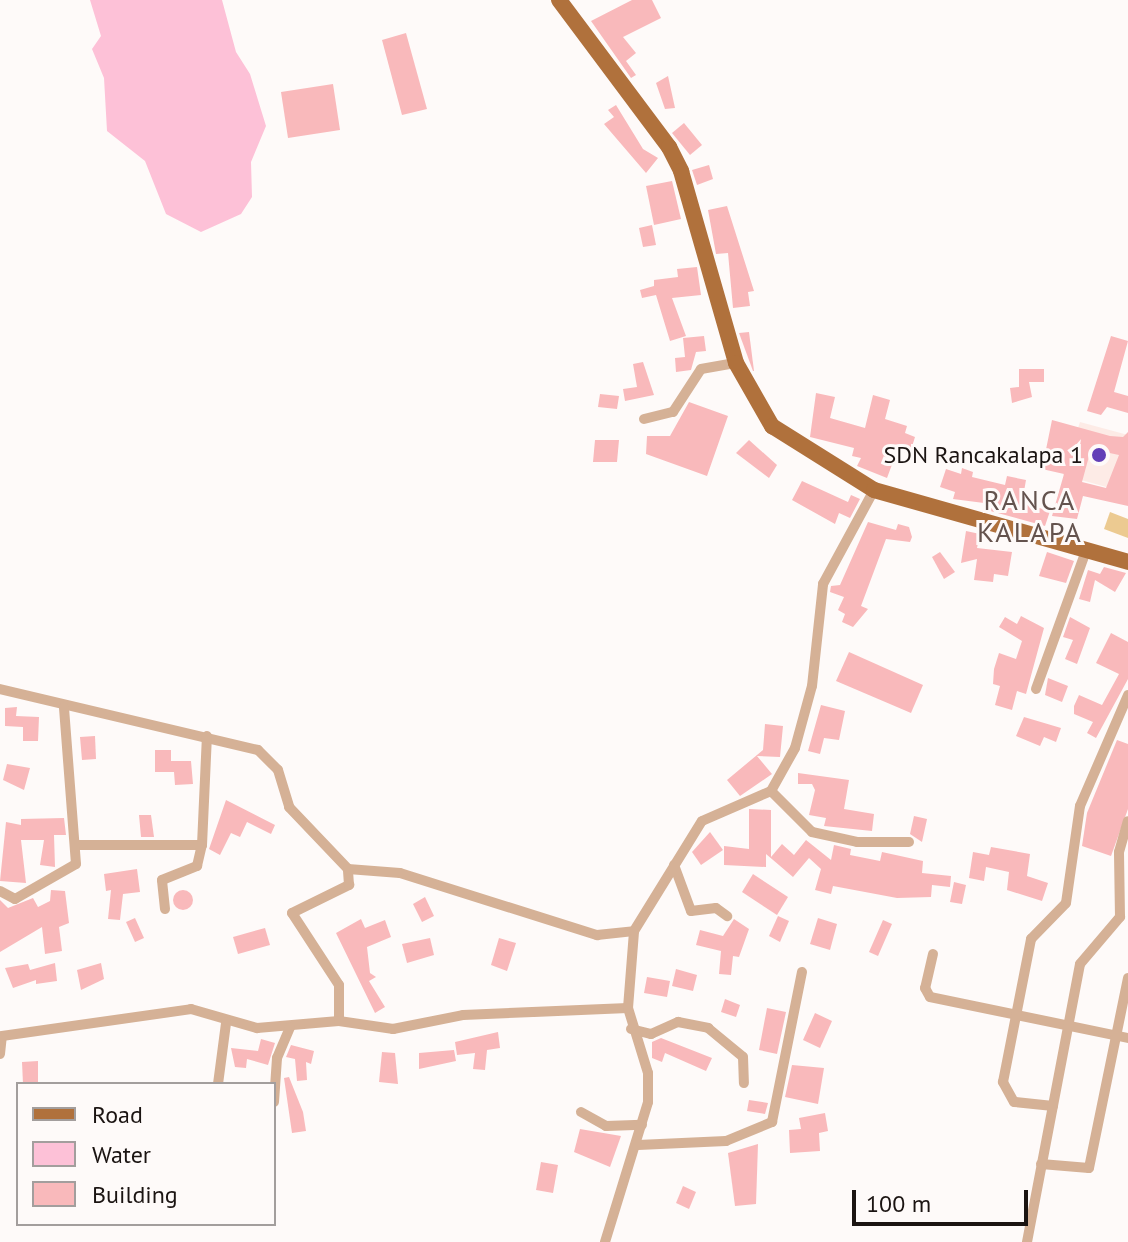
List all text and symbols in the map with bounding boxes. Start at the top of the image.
place label: SDN Rancakalapa 1 [884,441,1083,469]
marker: SDN Rancakalapa 1 [1090,446,1108,464]
district label: RANCA KALAPA [977,483,1083,549]
legend [16,1082,276,1226]
text: Road [92,1099,143,1130]
text: Water [92,1139,151,1170]
scale bar [856,1174,1032,1224]
text: Building [92,1179,178,1210]
text: 100 m [866,1188,931,1219]

